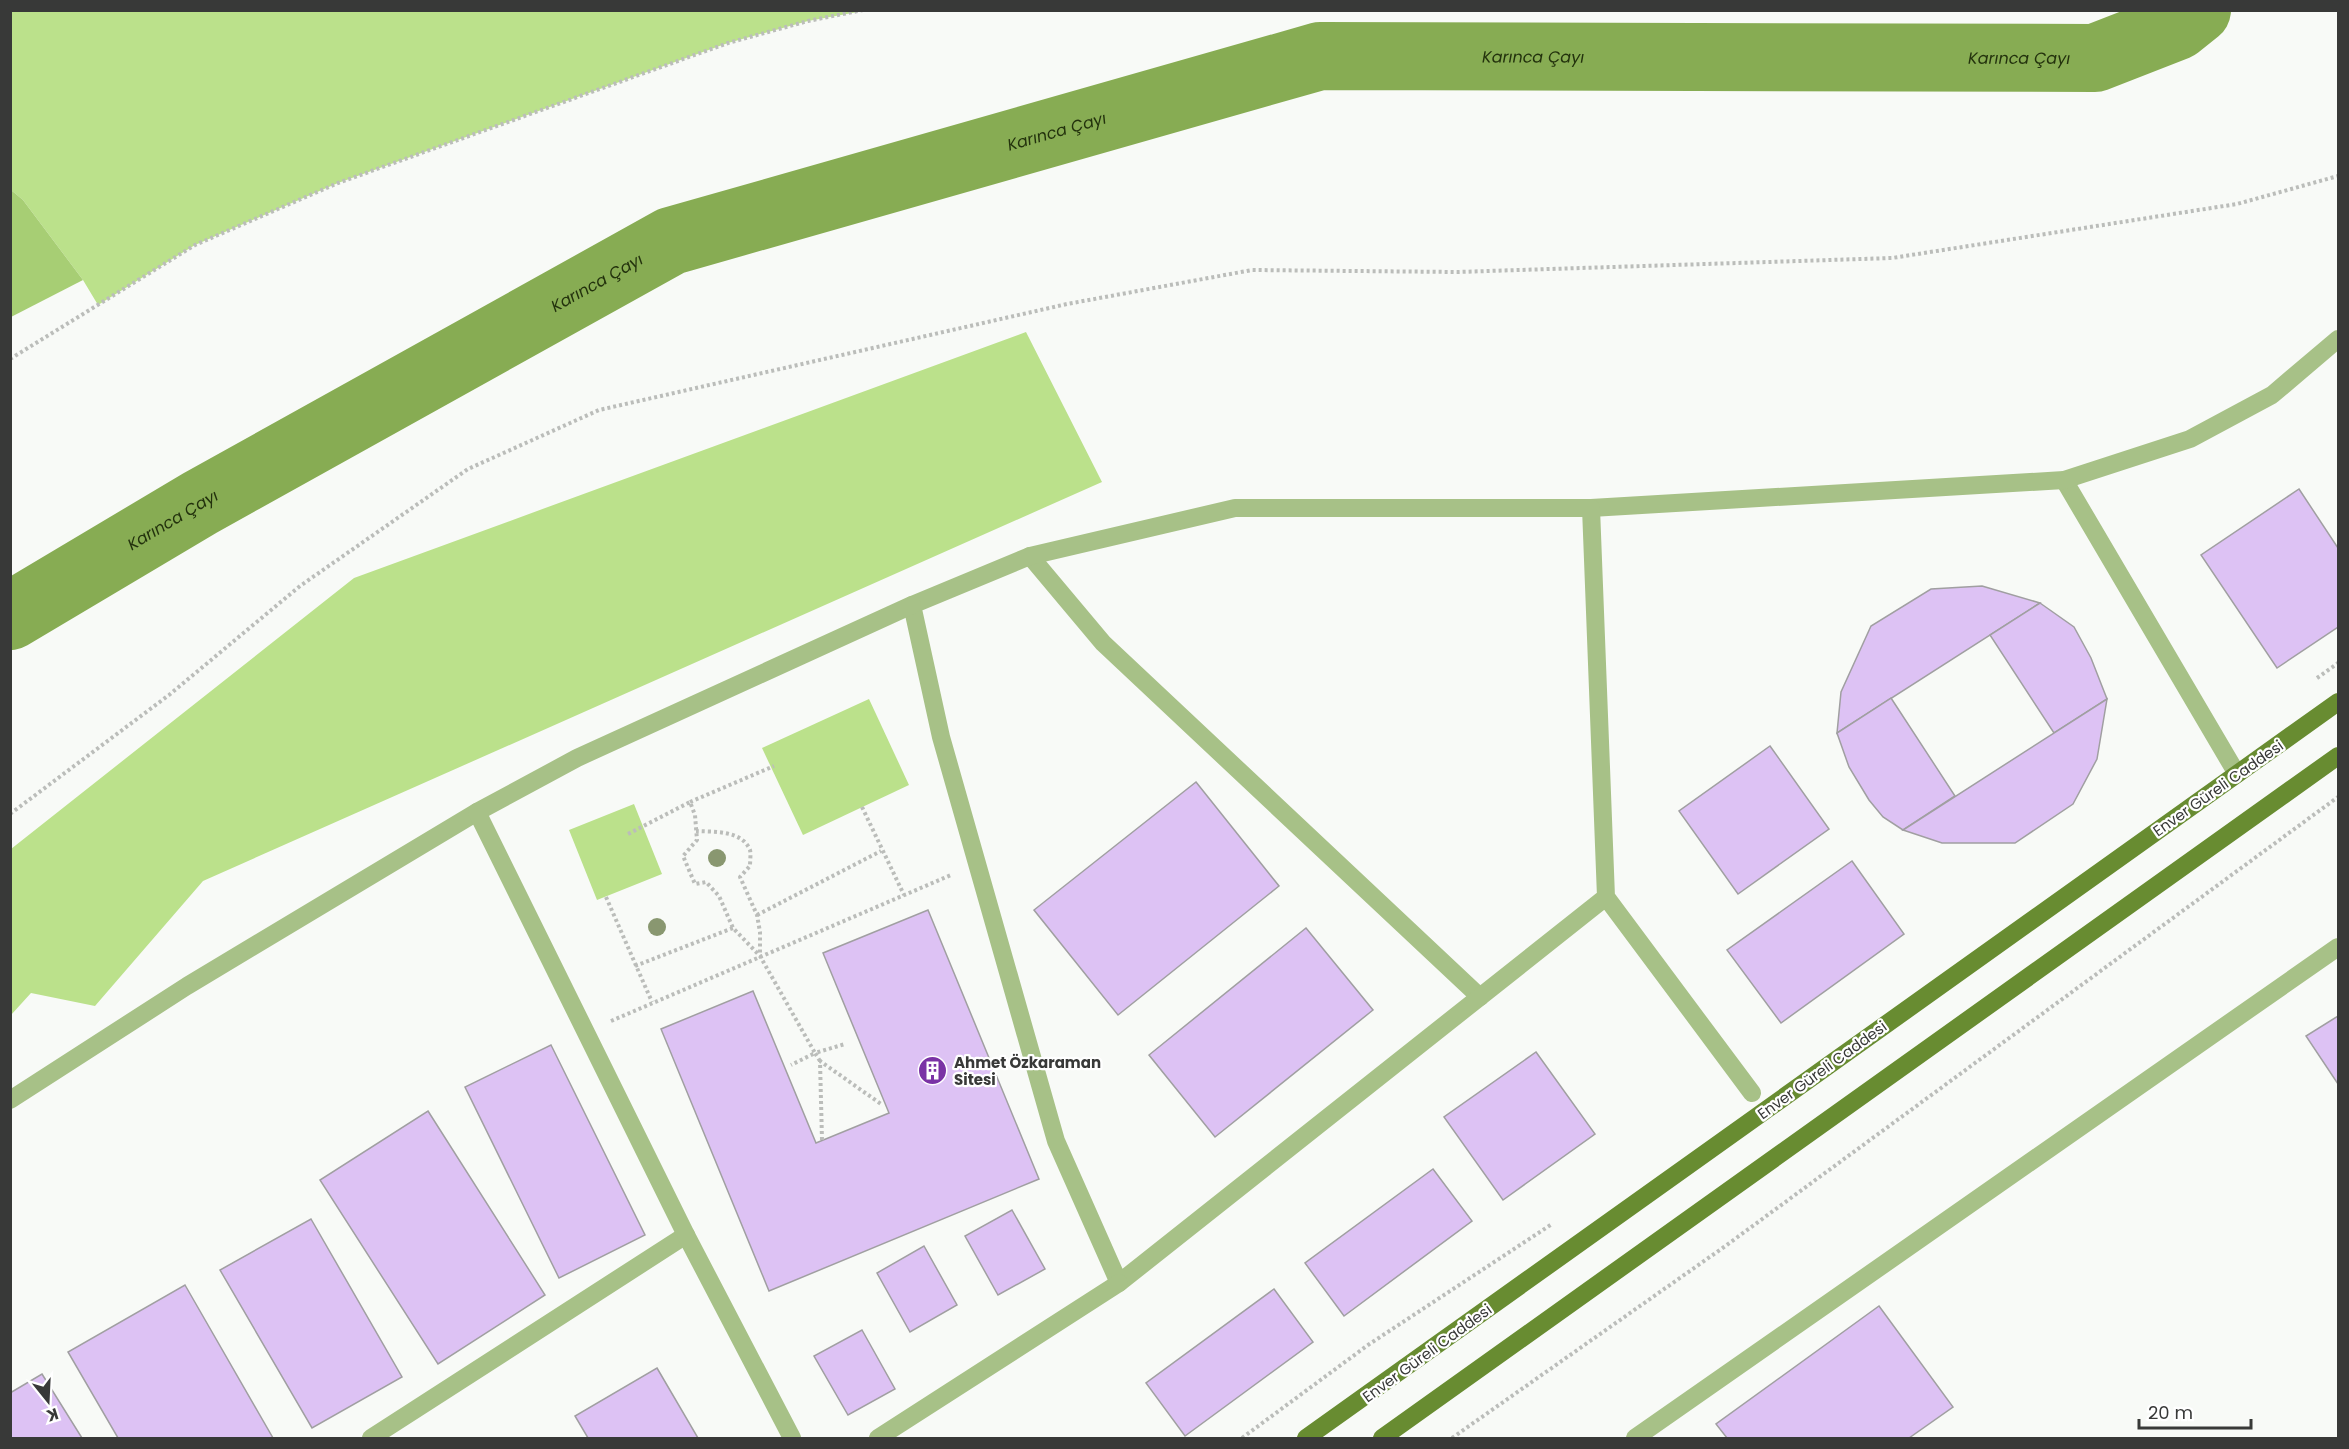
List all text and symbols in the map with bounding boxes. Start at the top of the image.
water label: Karınca Çayı [1482,45,1584,68]
water label: Karınca Çayı [1968,46,2070,69]
water label: Karınca Çayı [1004,106,1109,156]
water label: Karınca Çayı [547,247,647,317]
water label: Karınca Çayı [123,484,222,555]
street label: Enver Güreli Caddesi [2148,735,2288,841]
street label: Enver Güreli Caddesi [1753,1016,1891,1124]
place label: Ahmet Özkaraman Sitesi [954,1052,1101,1090]
building icon: Ahmet Özkaraman Sitesi [917,1055,949,1087]
street label: Enver Güreli Caddesi [1358,1299,1496,1407]
north arrow [18,1371,78,1431]
scale bar [2139,1392,2252,1430]
text: 20 m [2148,1400,2193,1425]
text: K [44,1402,61,1427]

